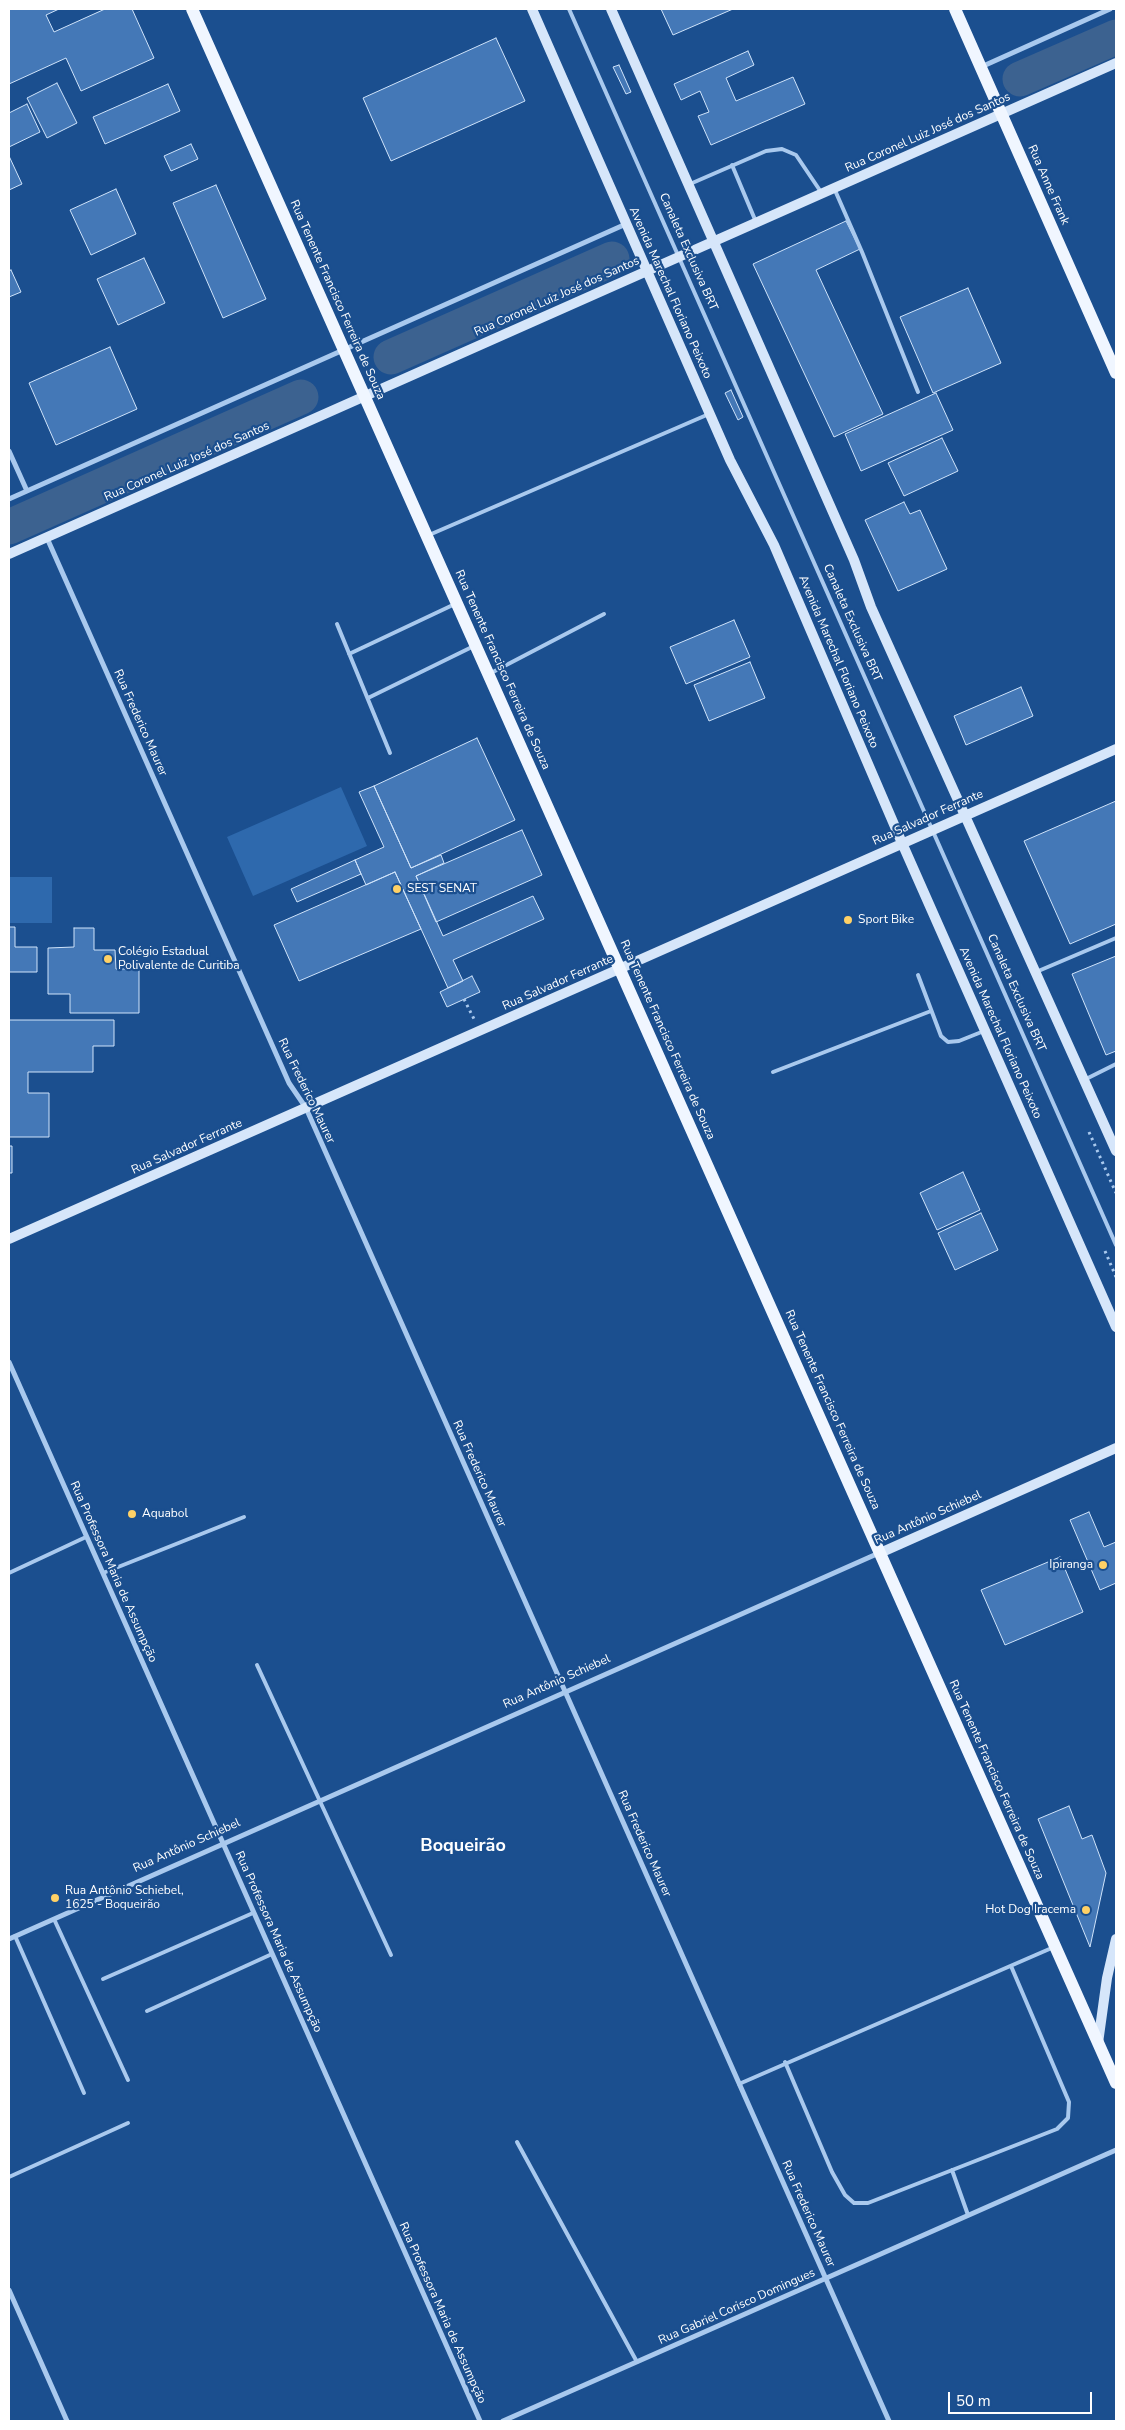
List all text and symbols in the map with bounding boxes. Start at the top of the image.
street label: Rua Coronel Luiz José dos Santos [843,90,1013,176]
street label: Rua Anne Frank [1024,143,1072,227]
street label: Canaleta Exclusiva BRT [656,191,720,313]
street label: Rua Tenente Francisco Ferreira de Souza [286,198,388,402]
street label: Avenida Marechal Floriano Peixoto [626,205,714,381]
street label: Rua Coronel Luiz José dos Santos [472,254,642,340]
street label: Rua Coronel Luiz José dos Santos [102,419,272,505]
street label: Canaleta Exclusiva BRT [820,562,884,684]
street label: Rua Tenente Francisco Ferreira de Souza [451,568,553,772]
street label: Avenida Marechal Floriano Peixoto [795,573,881,751]
street label: Rua Frederico Maurer [110,667,170,779]
street label: Rua Salvador Ferrante [870,787,986,849]
place label: SEST SENAT [407,882,477,896]
marker: SEST SENAT [391,883,403,895]
place label: Sport Bike [858,913,914,927]
marker: Sport Bike [842,914,854,926]
street label: Canaleta Exclusiva BRT [984,932,1048,1054]
street label: Rua Tenente Francisco Ferreira de Souza [616,938,718,1142]
place label: Colégio Estadual Polivalente de Curitiba [118,945,240,973]
street label: Avenida Marechal Floriano Peixoto [956,945,1044,1121]
street label: Rua Salvador Ferrante [500,952,616,1014]
marker: Colégio Estadual Polivalente de Curitiba [102,953,114,965]
street label: Rua Frederico Maurer [274,1036,338,1146]
street label: Rua Salvador Ferrante [129,1116,245,1178]
street label: Rua Tenente Francisco Ferreira de Souza [781,1308,883,1512]
street label: Rua Frederico Maurer [449,1418,509,1530]
street label: Rua Professora Maria de Assumpção [66,1479,160,1665]
street label: Rua Antônio Schiebel [872,1488,984,1548]
place label: Aquabol [142,1507,188,1521]
marker: Aquabol [126,1508,138,1520]
place label: Ipiranga [1049,1558,1093,1572]
marker: Ipiranga [1097,1559,1109,1571]
street label: Rua Antônio Schiebel [501,1652,613,1712]
street label: Rua Tenente Francisco Ferreira de Souza [945,1678,1047,1882]
street label: Rua Frederico Maurer [614,1788,674,1900]
street label: Rua Antônio Schiebel [131,1816,243,1876]
district label: Boqueirão [420,1836,506,1858]
street label: Rua Professora Maria de Assumpção [231,1849,325,2035]
place label: Rua Antônio Schiebel, 1625 - Boqueirão [65,1884,184,1912]
marker: Rua Antônio Schiebel, 1625 - Boqueirão [49,1892,61,1904]
place label: Hot Dog Iracema [985,1903,1076,1917]
marker: Hot Dog Iracema [1080,1904,1092,1916]
street label: Rua Frederico Maurer [778,2158,838,2270]
street label: Rua Professora Maria de Assumpção [395,2220,489,2406]
street label: Rua Gabriel Corisco Domingues [656,2266,818,2348]
scale bar [950,2382,1094,2414]
text: 50 m [956,2391,991,2411]

